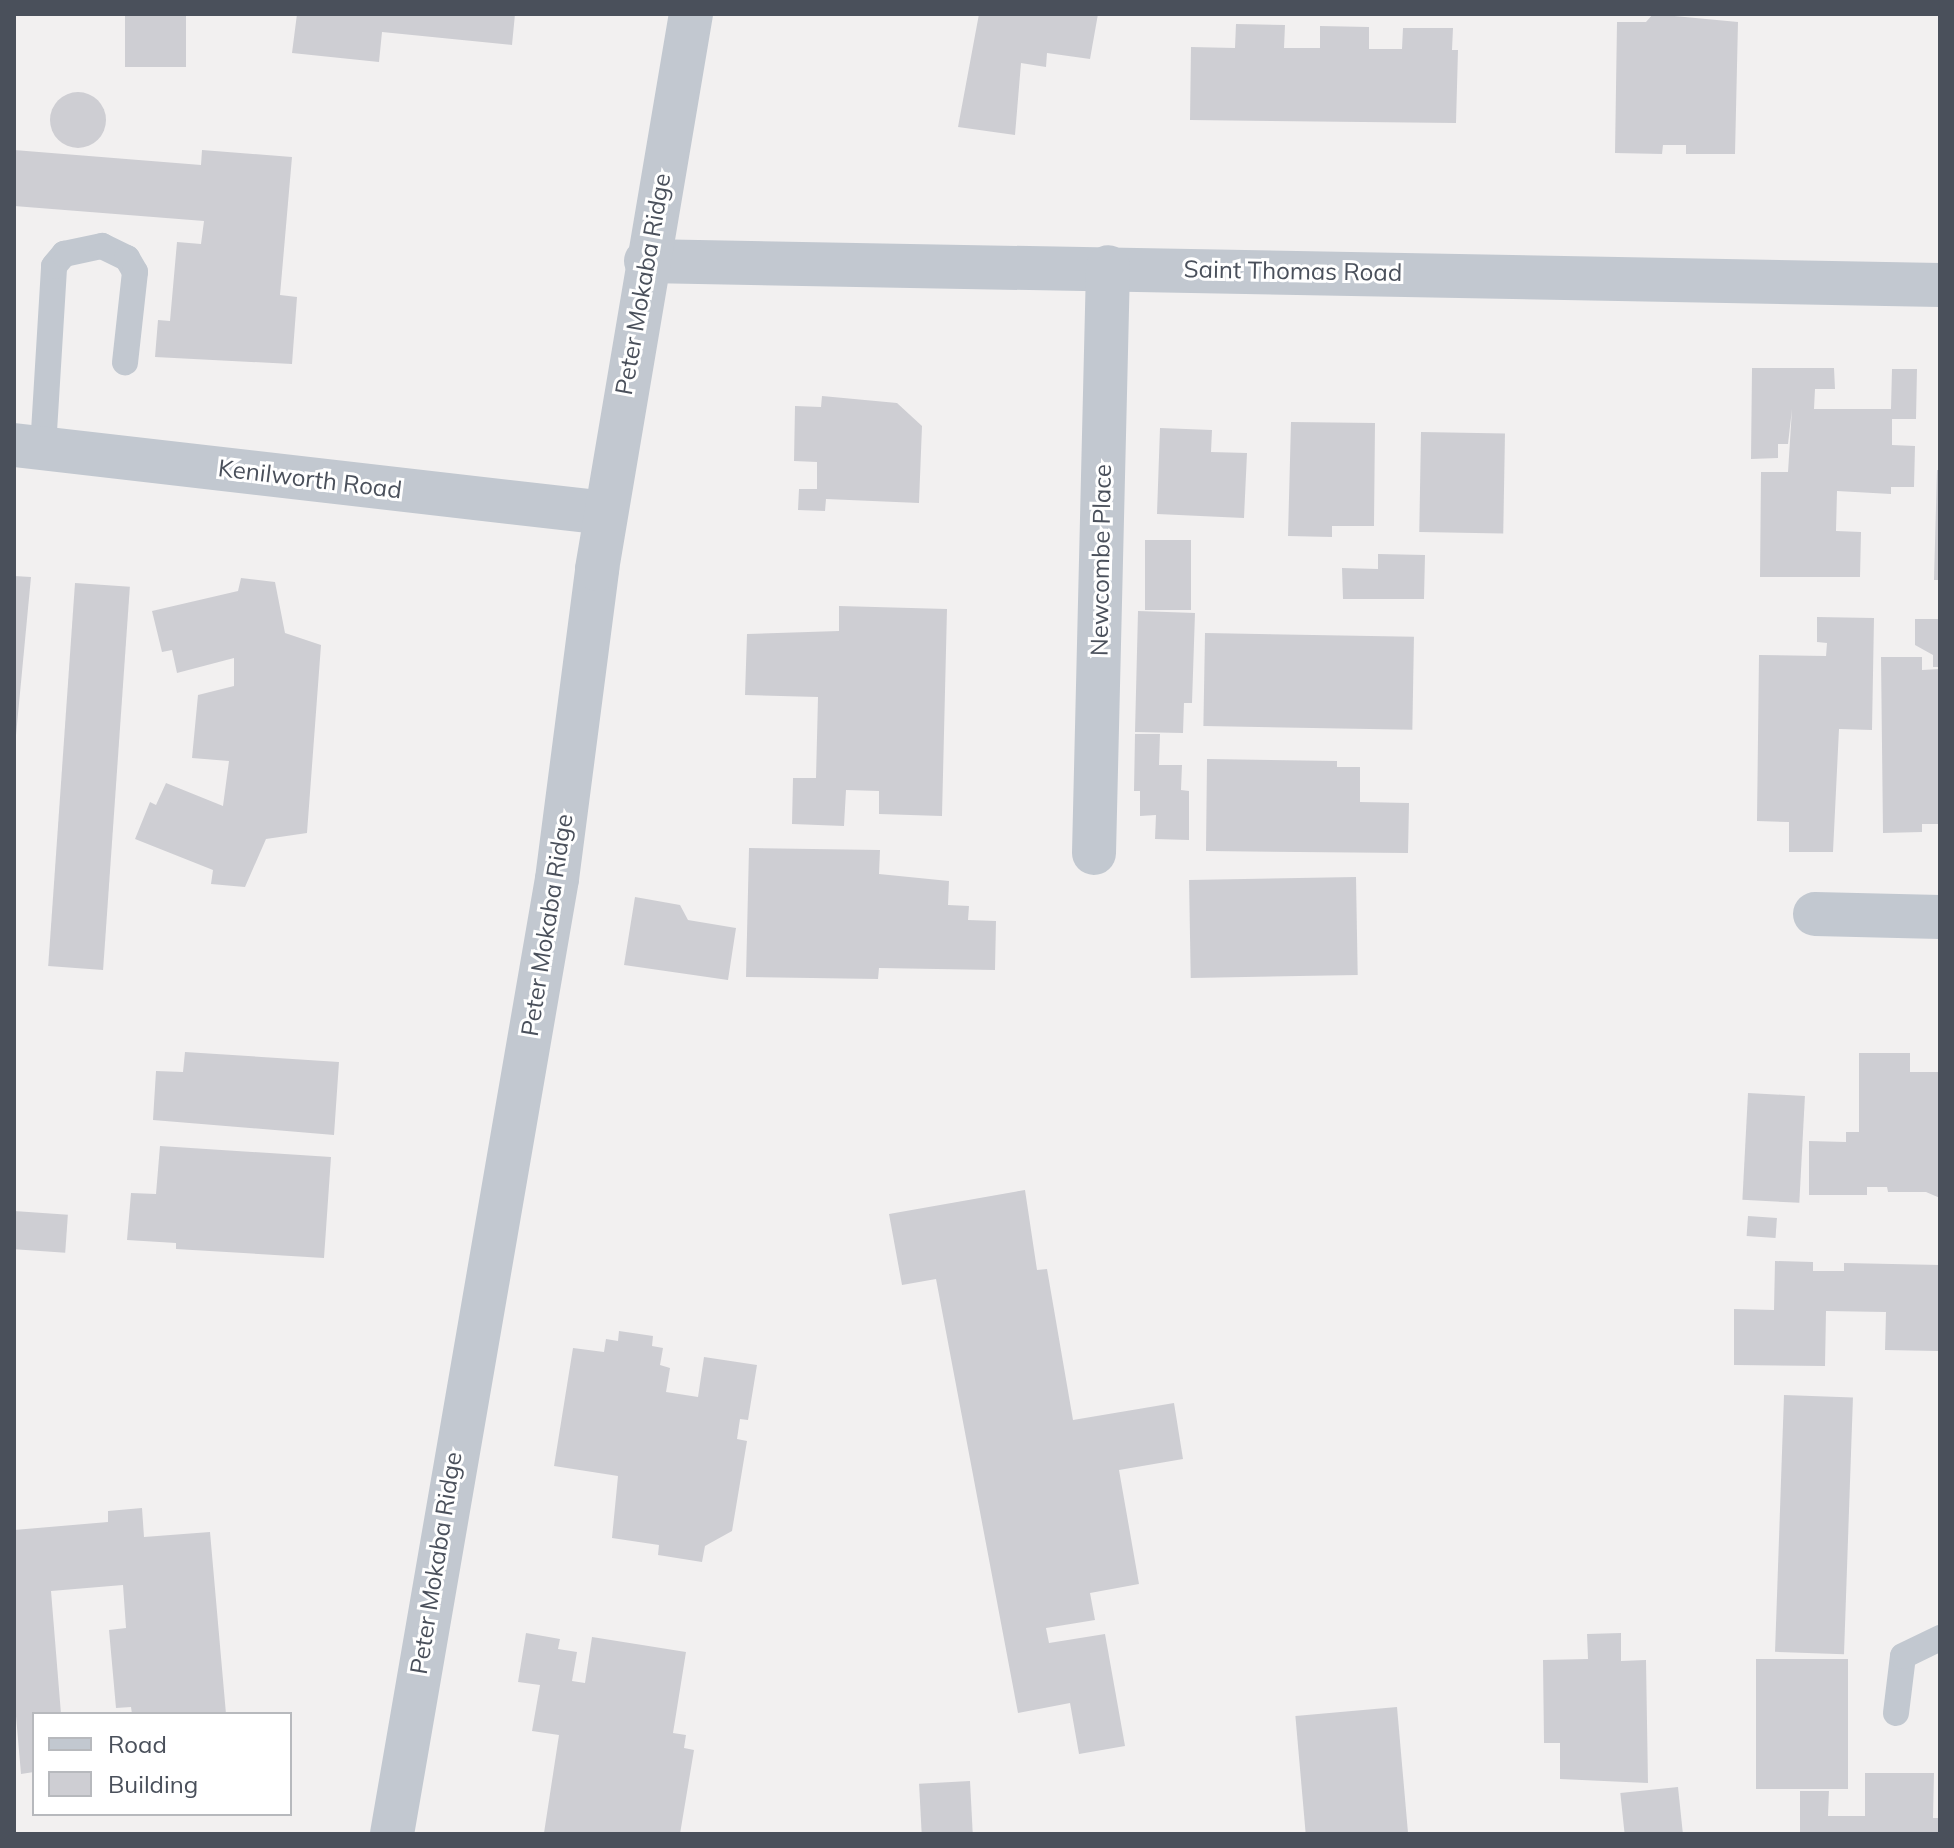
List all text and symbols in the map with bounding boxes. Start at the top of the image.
street label: Peter Mokaba Ridge [609,171,677,397]
street label: Saint Thomas Road [1183,255,1403,287]
street label: Kenilworth Road [217,453,403,505]
street label: Newcombe Place [1085,464,1117,656]
street label: Peter Mokaba Ridge [515,812,579,1038]
street label: Peter Mokaba Ridge [404,1450,468,1676]
legend [32,1712,292,1816]
text: Road [108,1729,167,1759]
text: Building [108,1769,198,1799]

